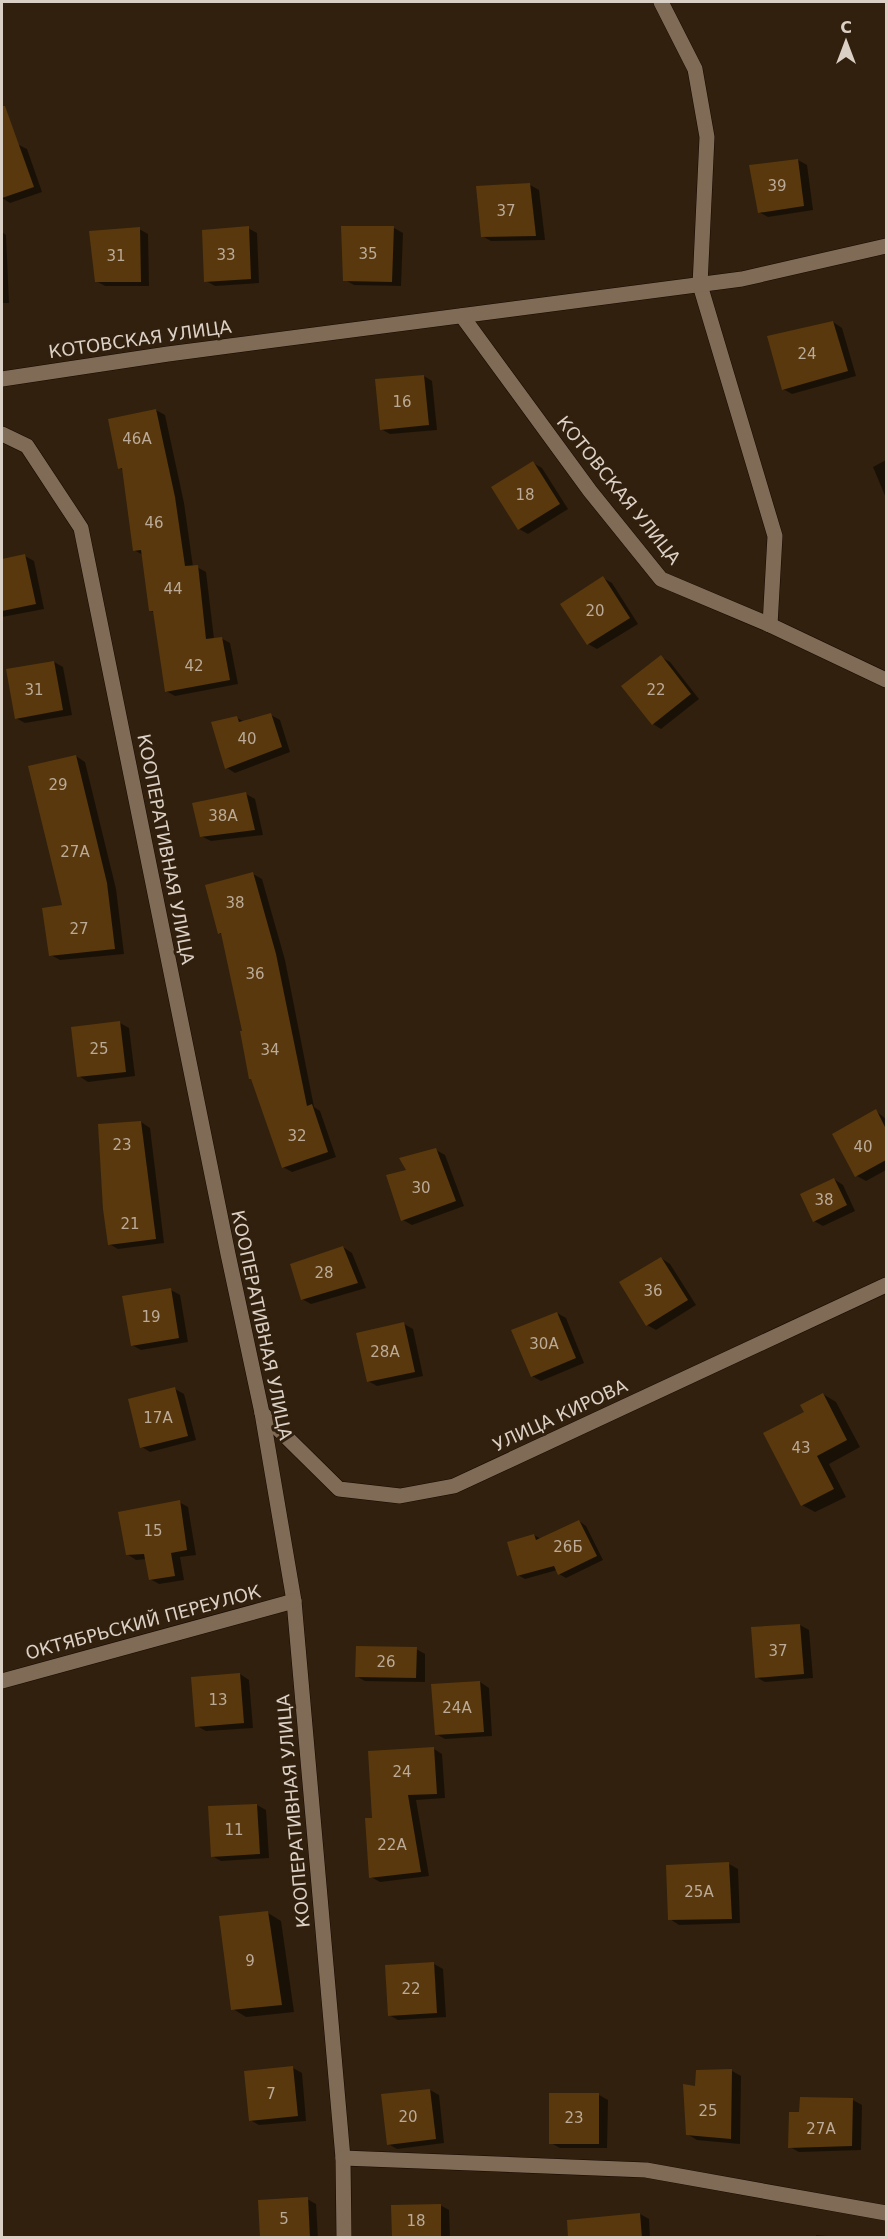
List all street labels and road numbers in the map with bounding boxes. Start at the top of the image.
street label: КОТОВСКАЯ УЛИЦА [47,316,234,362]
street label: КОТОВСКАЯ УЛИЦА [553,412,686,569]
street label: КООПЕРАТИВНАЯ УЛИЦА [133,732,199,967]
street label: КООПЕРАТИВНАЯ УЛИЦА [227,1208,297,1442]
street label: УЛИЦА КИРОВА [489,1374,631,1455]
street label: ОКТЯБРЬСКИЙ ПЕРЕУЛОК [23,1580,263,1664]
street label: КООПЕРАТИВНАЯ УЛИЦА [272,1693,314,1929]

